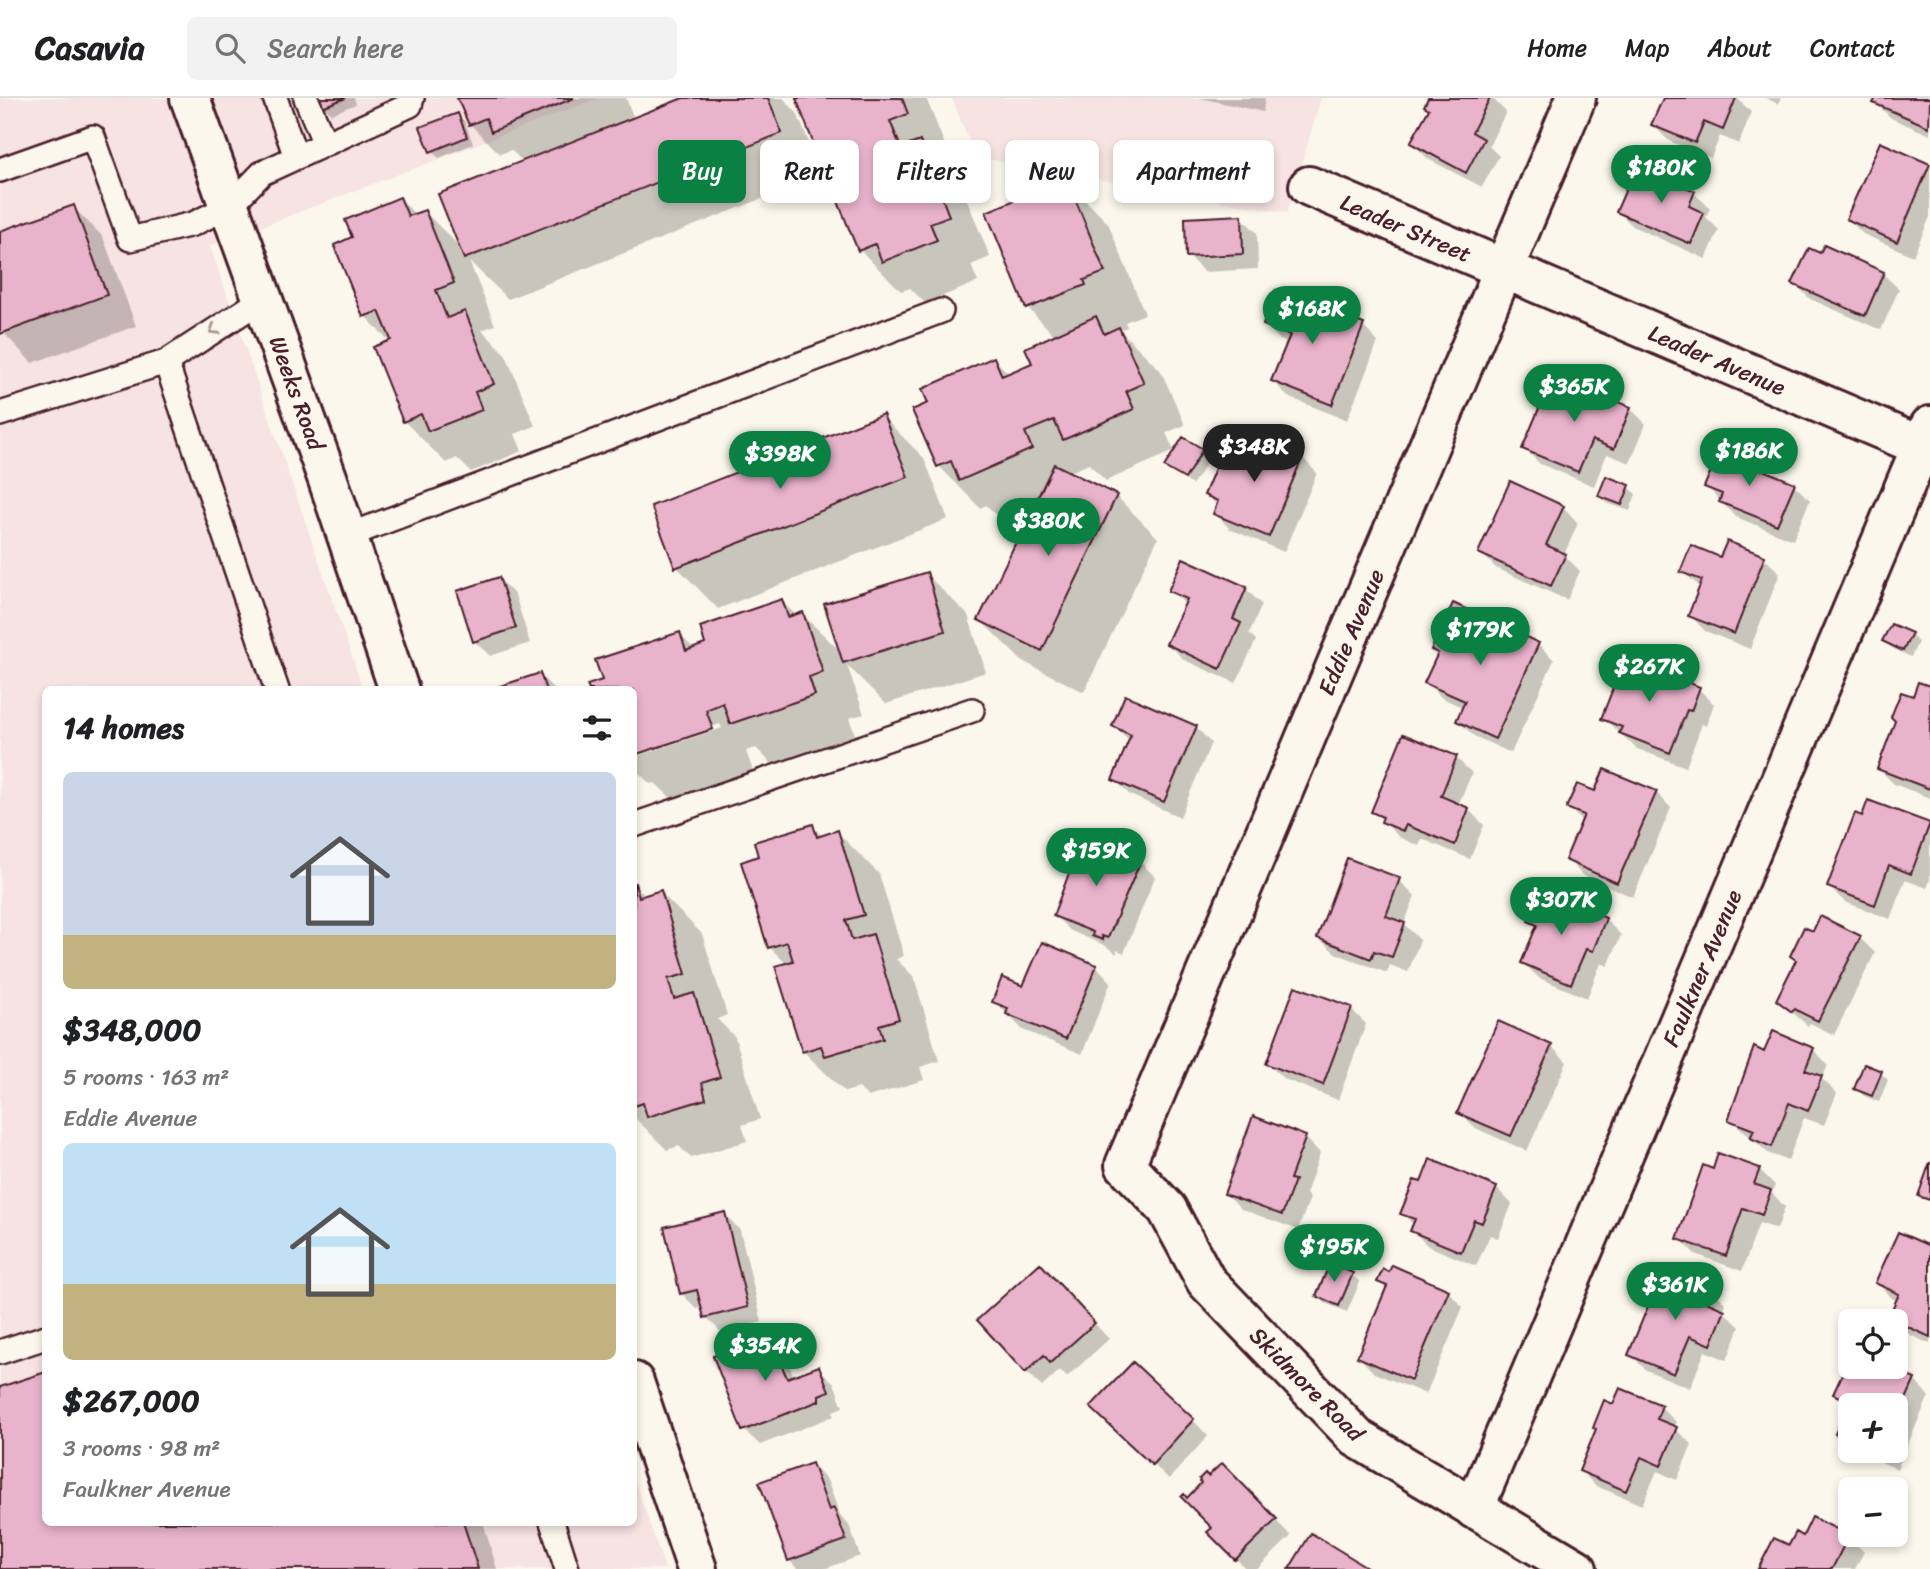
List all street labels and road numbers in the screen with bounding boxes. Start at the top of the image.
street label: Leader Street [1334,182,1478,275]
street label: Leader Avenue [1642,313,1792,408]
street label: Weeks Road [257,330,337,458]
street label: Eddie Avenue [1306,562,1397,702]
street label: Faulkner Avenue [1651,883,1754,1053]
street label: Skidmore Road [1239,1317,1376,1453]

